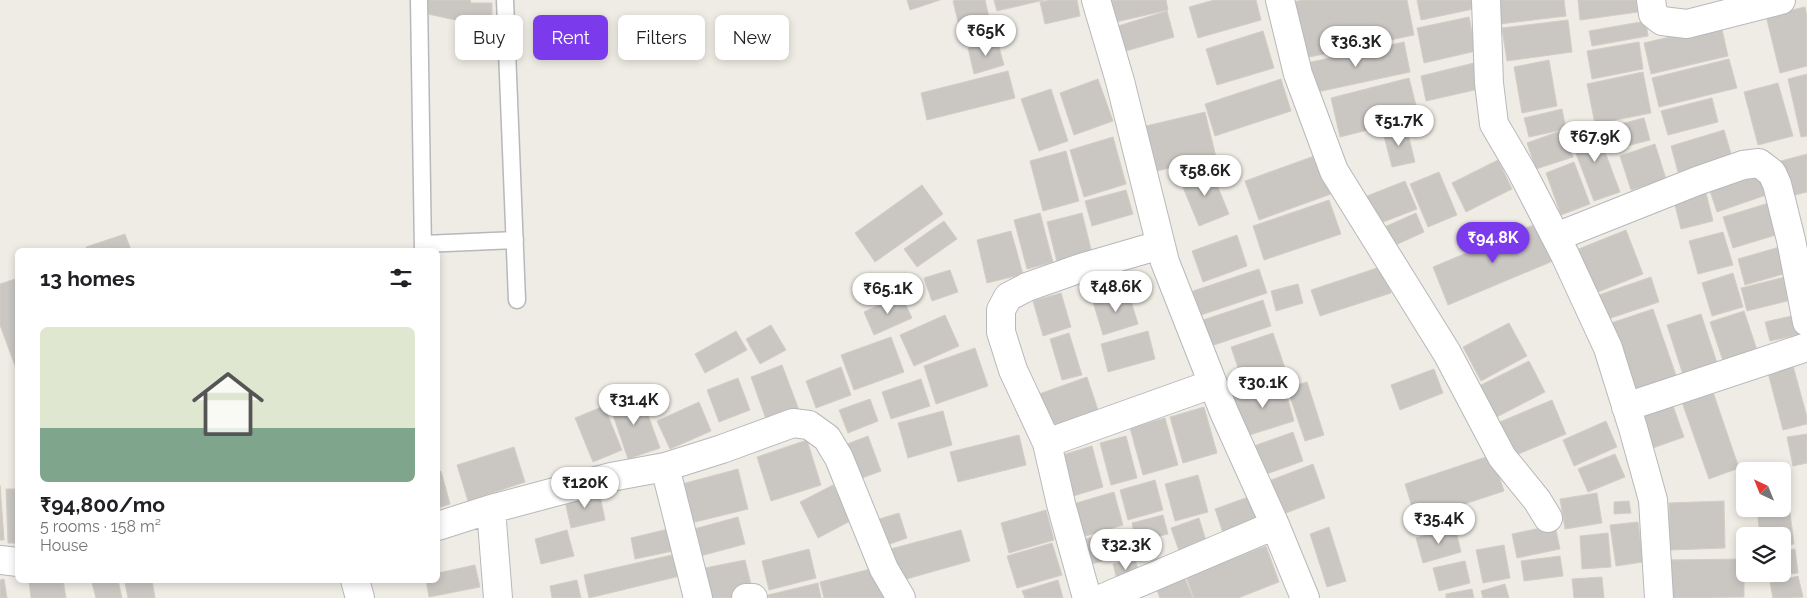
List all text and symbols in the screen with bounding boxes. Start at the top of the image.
chip: Buy [455,15,523,60]
chip: Rent [533,15,608,60]
chip: Filters [618,15,705,60]
chip: New [715,15,789,60]
pin: ₹65K [956,15,1016,57]
text: ₹65K [967,21,1005,40]
pin: ₹36.3K [1315,26,1397,68]
text: ₹36.3K [1331,32,1381,51]
pin: ₹51.7K [1358,104,1440,147]
text: ₹51.7K [1375,111,1423,130]
pin: ₹67.9K [1554,120,1636,163]
text: ₹67.9K [1570,127,1620,146]
pin: ₹58.6K [1164,154,1246,197]
text: ₹58.6K [1179,161,1231,180]
pin: ₹94.8K [1452,222,1534,264]
text: ₹94.8K [1467,228,1519,247]
icon: filters [387,264,415,292]
text: 13 homes [40,266,135,291]
pin: ₹48.6K [1075,270,1157,313]
pin: ₹65.1K [847,272,929,315]
text: ₹48.6K [1090,277,1142,296]
text: ₹65.1K [863,279,913,298]
icon: home [183,359,273,449]
pin: ₹30.1K [1222,366,1304,409]
text: ₹30.1K [1238,373,1288,392]
pin: ₹31.4K [593,384,675,426]
text: ₹31.4K [610,390,658,409]
north arrow [1736,462,1791,518]
map controls [1736,462,1791,582]
pin: ₹120K [550,466,620,509]
text: ₹120K [562,473,608,492]
text: ₹94,800/mo [40,492,165,517]
pin: ₹35.4K [1398,502,1480,545]
text: ₹35.4K [1414,509,1464,528]
text: 5 rooms · 158 m² [40,517,161,536]
button: layers [1736,527,1791,582]
pin: ₹32.3K [1085,528,1167,571]
text: ₹32.3K [1101,535,1151,554]
text: House [40,536,88,555]

